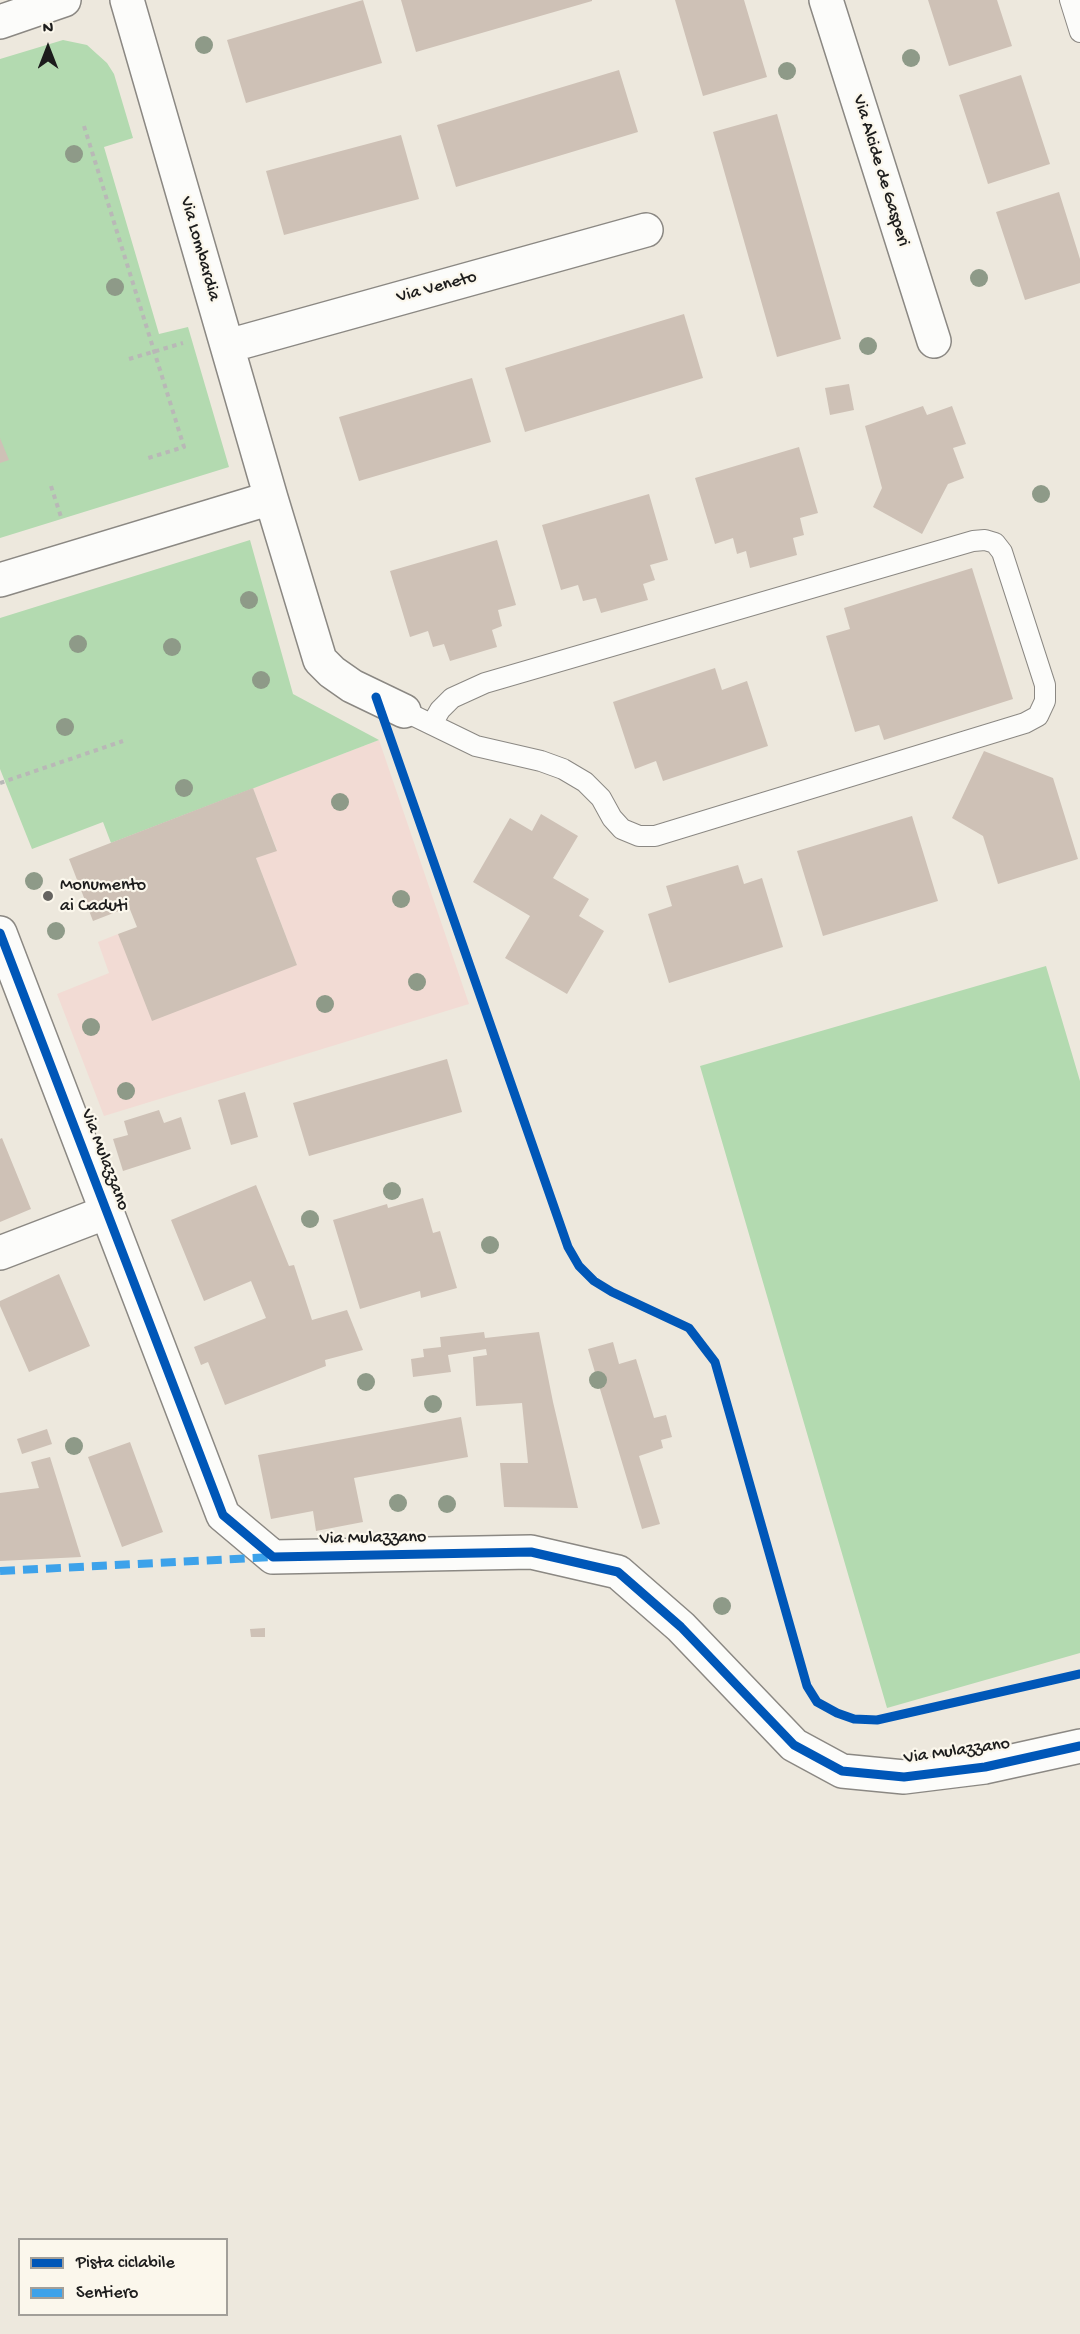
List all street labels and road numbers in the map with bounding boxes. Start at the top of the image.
street label: Via Alcide de Gasperi [847,93,913,249]
street label: Via Lombardia [174,195,224,303]
street label: Via Veneto [395,267,479,309]
street label: Via Mulazzano [75,1106,133,1214]
street label: Via Mulazzano [319,1527,427,1551]
street label: Via Mulazzano [903,1734,1011,1770]

